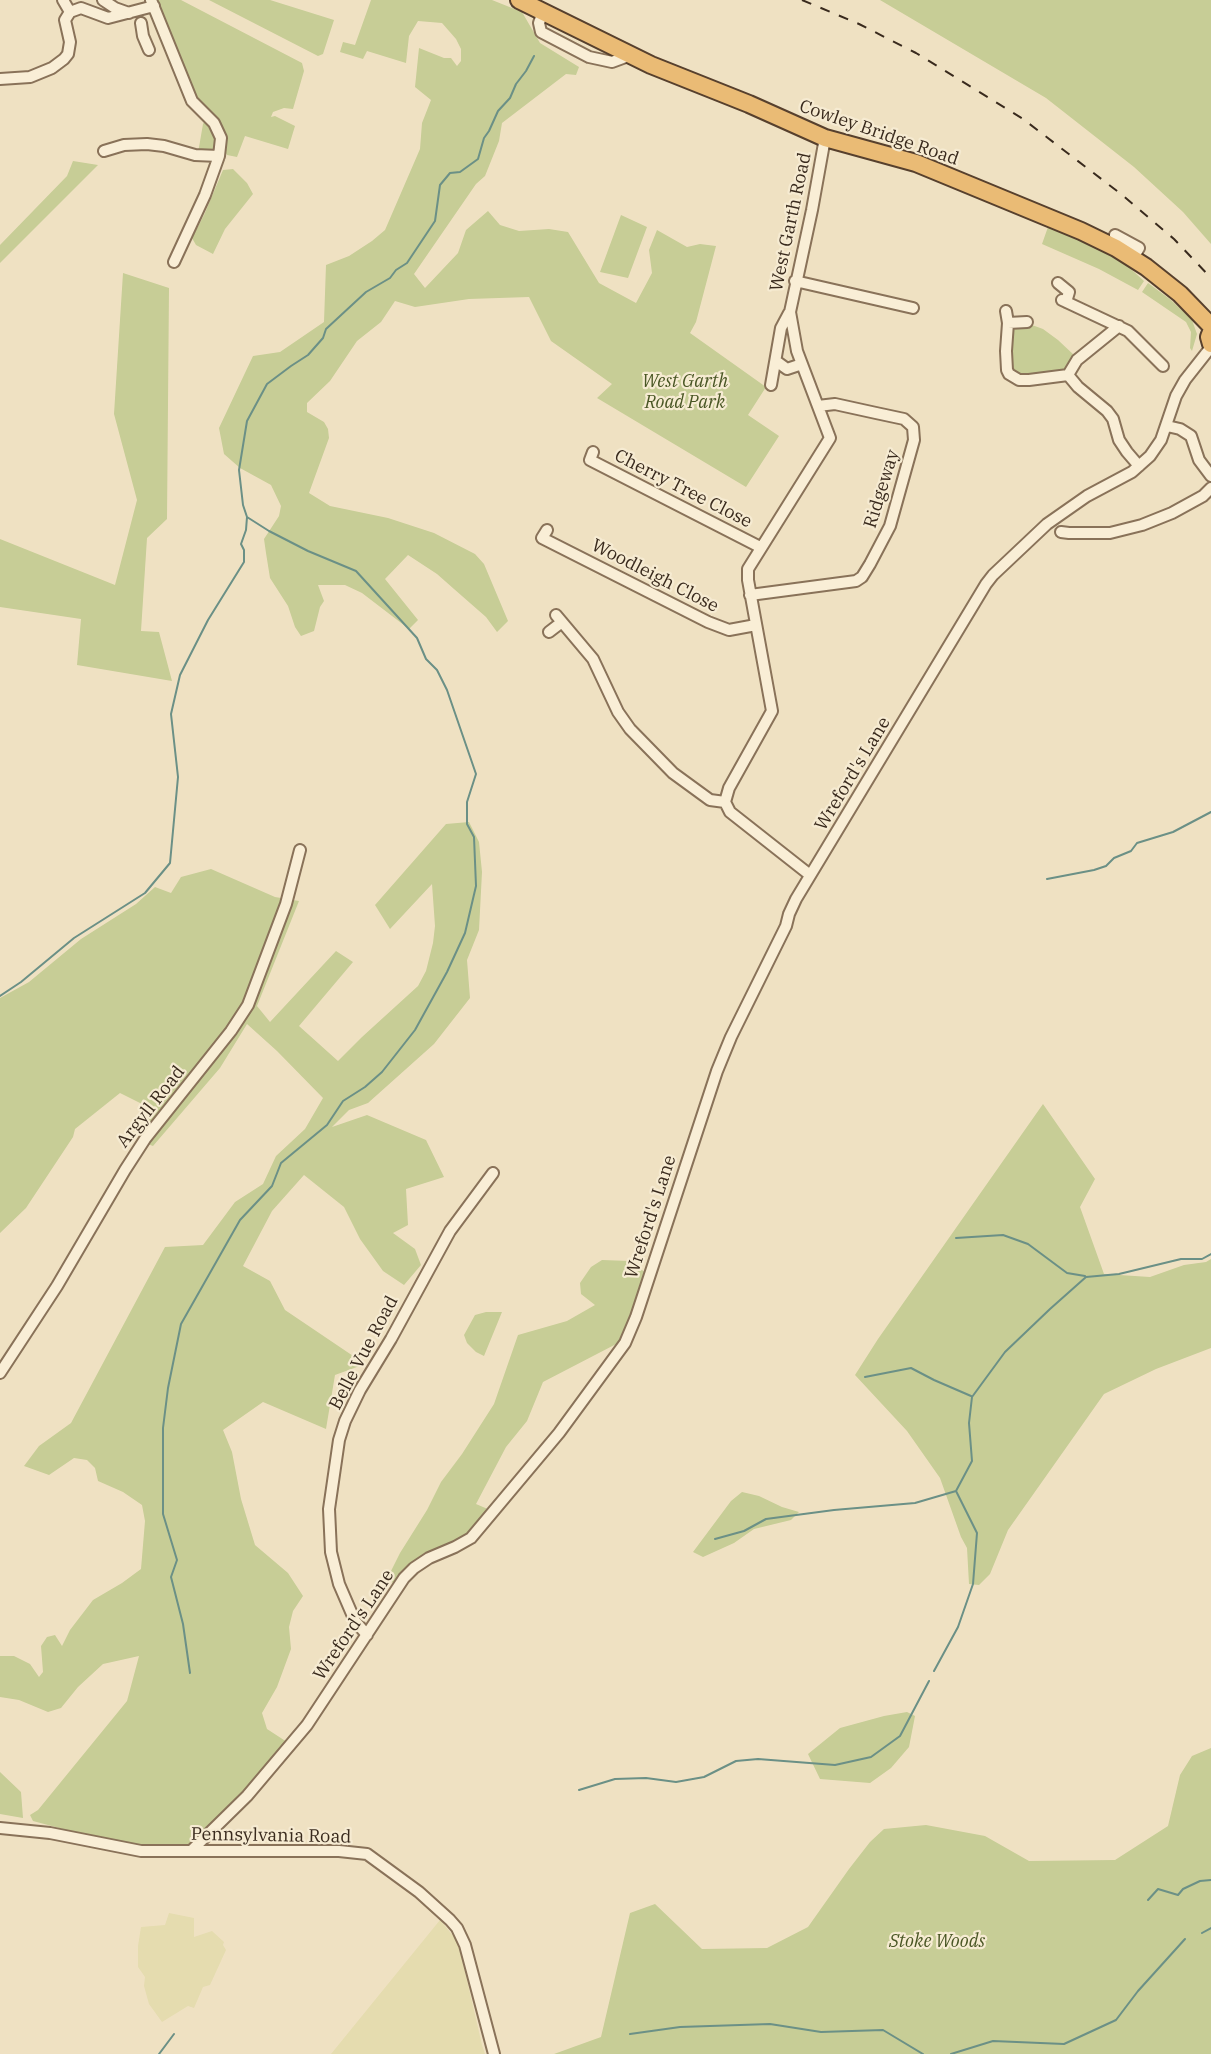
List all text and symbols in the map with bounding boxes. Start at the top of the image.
street label: Cowley Bridge Road [796,96,962,170]
street label: West Garth Road [766,151,816,293]
park label: West Garth Road Park [642,371,728,413]
street label: Cherry Tree Close [611,445,755,533]
street label: Ridgeway [860,447,904,531]
street label: Woodleigh Close [588,535,722,617]
street label: Wreford's Lane [811,713,895,835]
street label: Argyll Road [112,1062,190,1152]
street label: Wreford's Lane [621,1153,681,1281]
street label: Belle Vue Road [325,1292,403,1414]
street label: Wreford's Lane [309,1566,399,1684]
street label: Pennsylvania Road [191,1824,351,1848]
park label: Stoke Woods [889,1931,985,1953]

